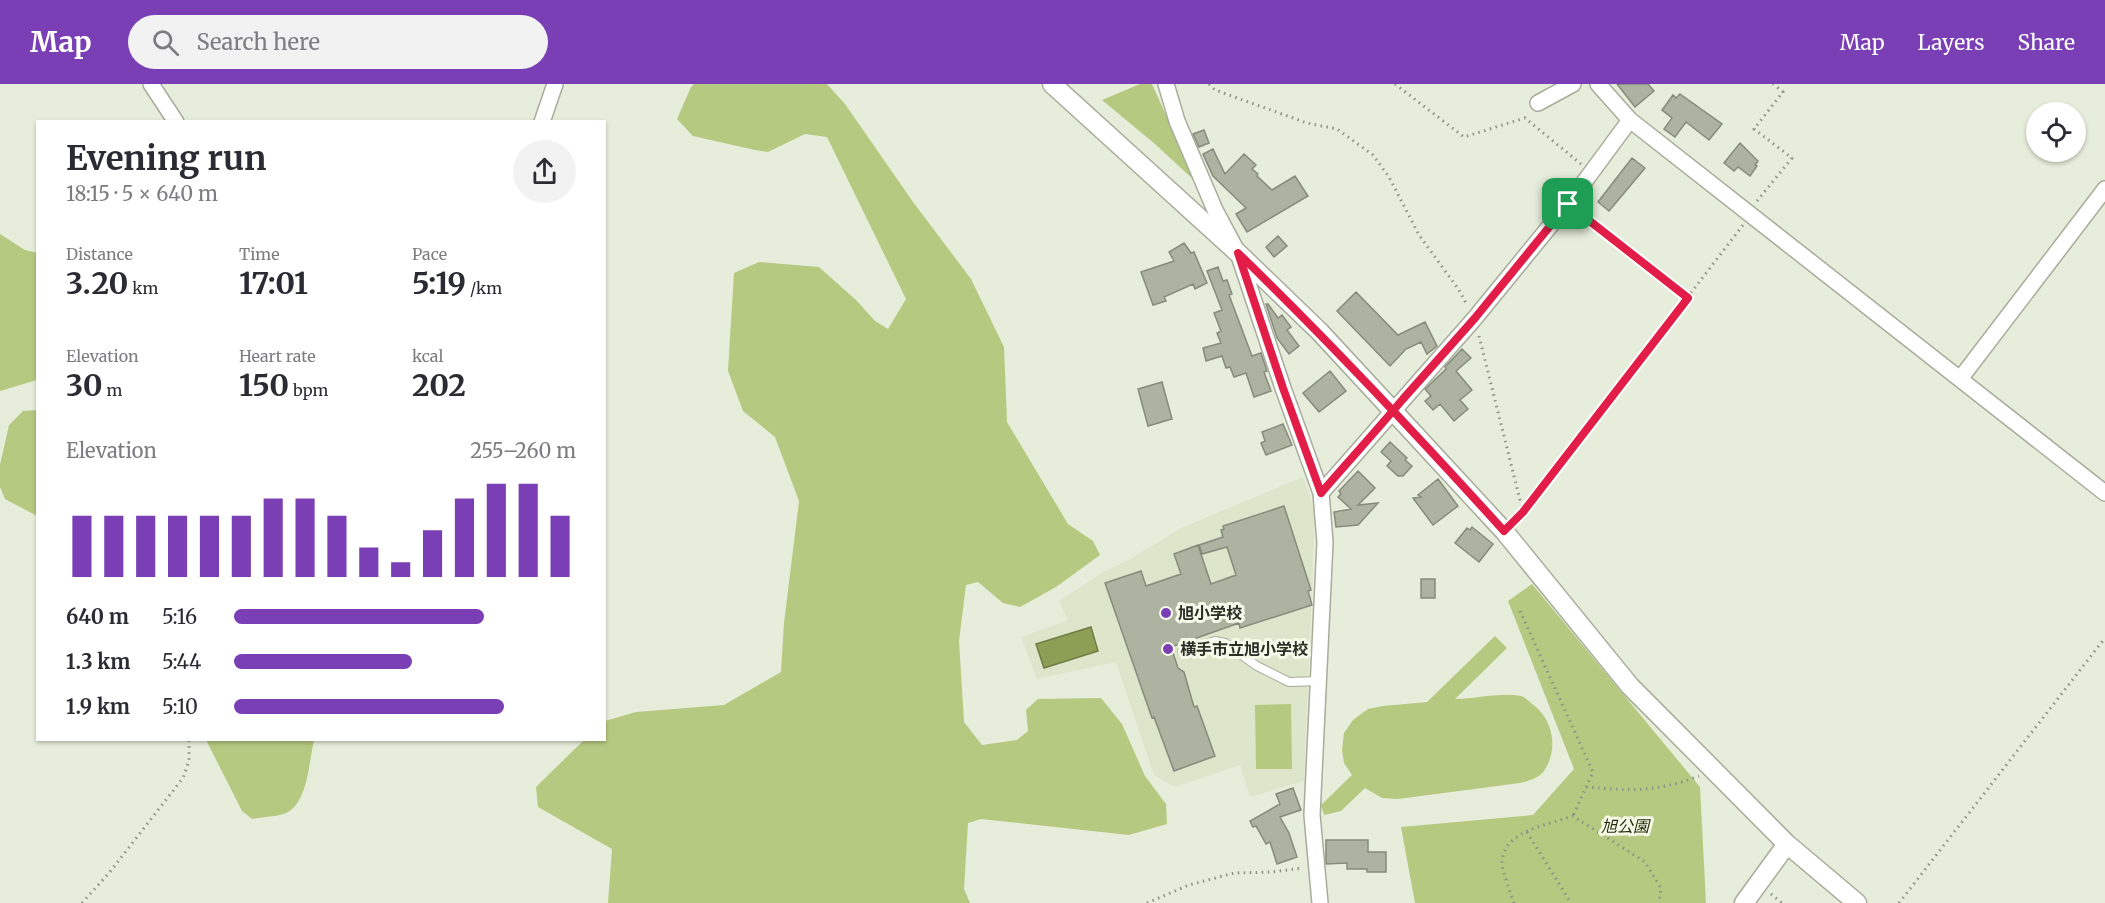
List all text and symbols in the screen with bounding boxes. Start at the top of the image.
search box [128,15,548,69]
text: Map [30,24,92,60]
icon: search [149,26,182,59]
text: Search here [197,28,320,56]
text: Map [1840,29,1885,56]
text: Layers [1918,29,1985,56]
text: Share [2018,29,2075,56]
map controls [2026,102,2086,162]
button: locate [2026,102,2086,162]
text: Evening run [66,138,266,179]
button: share [513,140,576,203]
pin [1542,178,1593,229]
text: 18:15 · 5 × 640 m [66,181,218,206]
icon: arrive [1551,187,1584,220]
text: Distance [66,244,133,264]
text: Time [239,244,280,264]
text: Pace [412,244,447,264]
text: 3.20 [66,264,128,302]
text: 17:01 [239,264,308,302]
text: 5:19 [412,264,466,302]
text: km [128,278,158,298]
text: /km [466,278,502,298]
text: Elevation [66,346,139,366]
text: Heart rate [239,346,316,366]
text: kcal [412,346,443,366]
text: 30 [66,366,103,404]
text: 150 [239,366,289,404]
text: 202 [412,366,466,404]
text: m [103,380,122,400]
text: bpm [289,380,328,400]
text: Elevation [66,438,157,463]
text: 255–260 m [470,438,576,463]
place label: 旭小学校 [1178,603,1242,623]
text: 640 m [66,604,129,629]
text: 5:16 [162,604,197,629]
marker: 旭小学校 [1159,606,1173,620]
place label: 横手市立旭小学校 [1180,639,1308,659]
marker: 横手市立旭小学校 [1161,642,1175,656]
text: 1.3 km [66,649,130,674]
text: 5:44 [162,649,201,674]
text: 1.9 km [66,694,130,719]
text: 5:10 [162,694,198,719]
park label: 旭公園 [1601,816,1651,836]

